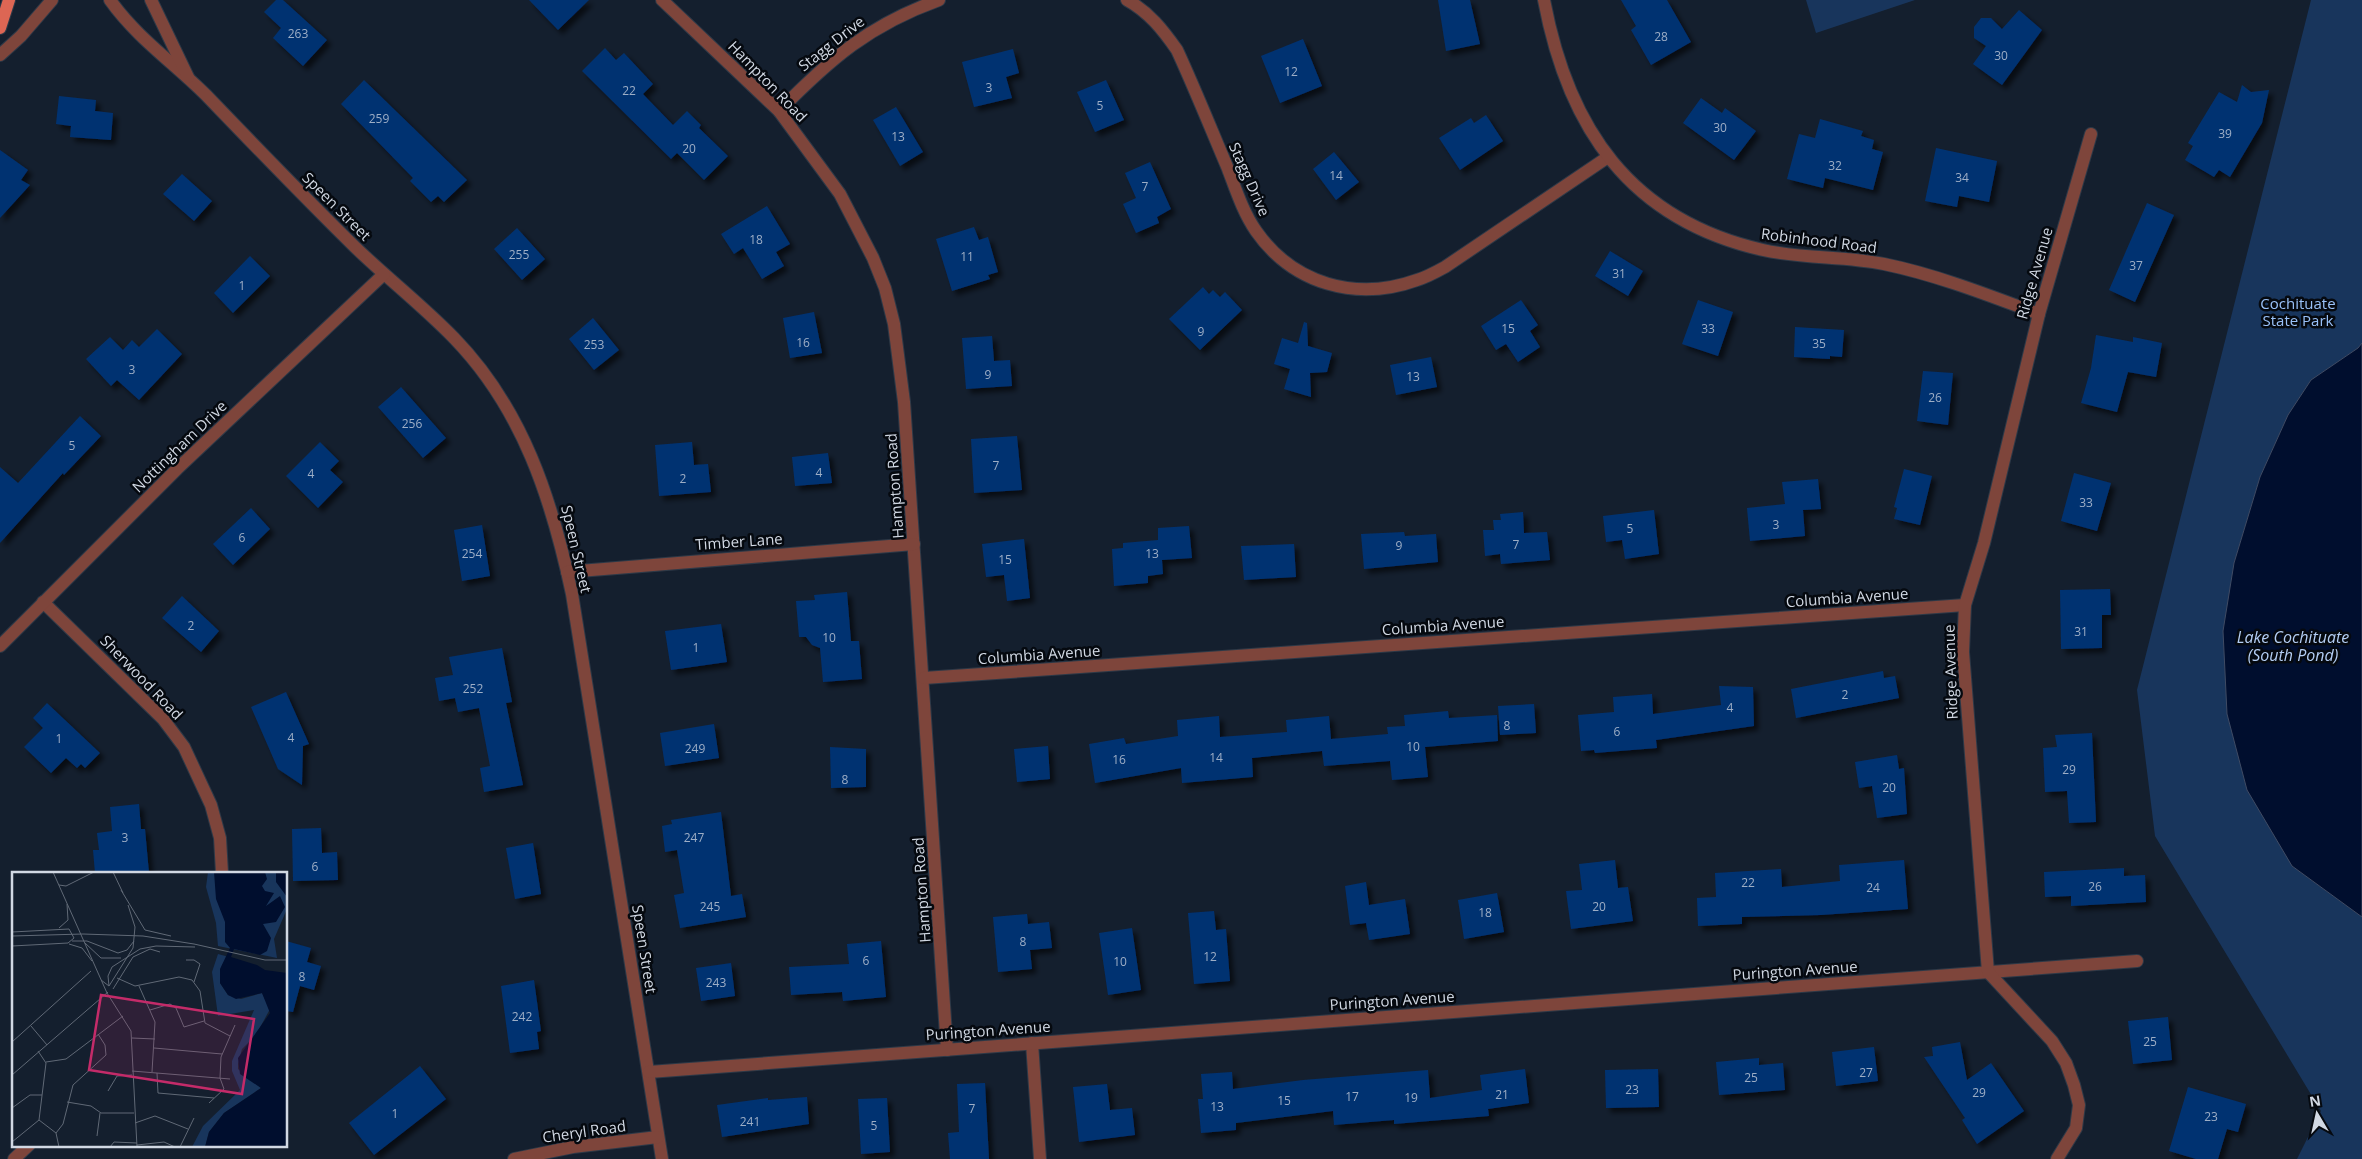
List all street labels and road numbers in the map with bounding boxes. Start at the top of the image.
street label: Stagg Drive [794,11,868,75]
street label: Hampton Road [724,36,812,126]
street label: Stagg Drive [1225,139,1275,219]
street label: Speen Street [298,167,376,245]
street label: Robinhood Road [1760,223,1878,257]
street label: Ridge Avenue [2011,225,2057,321]
street label: Nottingham Drive [127,396,231,496]
street label: Hampton Road [880,433,908,539]
street label: Speen Street [557,503,597,595]
street label: Timber Lane [695,528,783,554]
street label: Columbia Avenue [1785,583,1909,611]
street label: Columbia Avenue [1381,611,1505,639]
street label: Ridge Avenue [1938,624,1962,720]
street label: Sherwood Road [96,630,188,724]
street label: Columbia Avenue [977,640,1101,668]
street label: Hampton Road [907,837,935,943]
street label: Speen Street [628,903,662,995]
street label: Purington Avenue [1732,956,1858,984]
street label: Purington Avenue [1329,986,1455,1014]
street label: Purington Avenue [925,1016,1051,1044]
street label: Cheryl Road [541,1115,627,1147]

